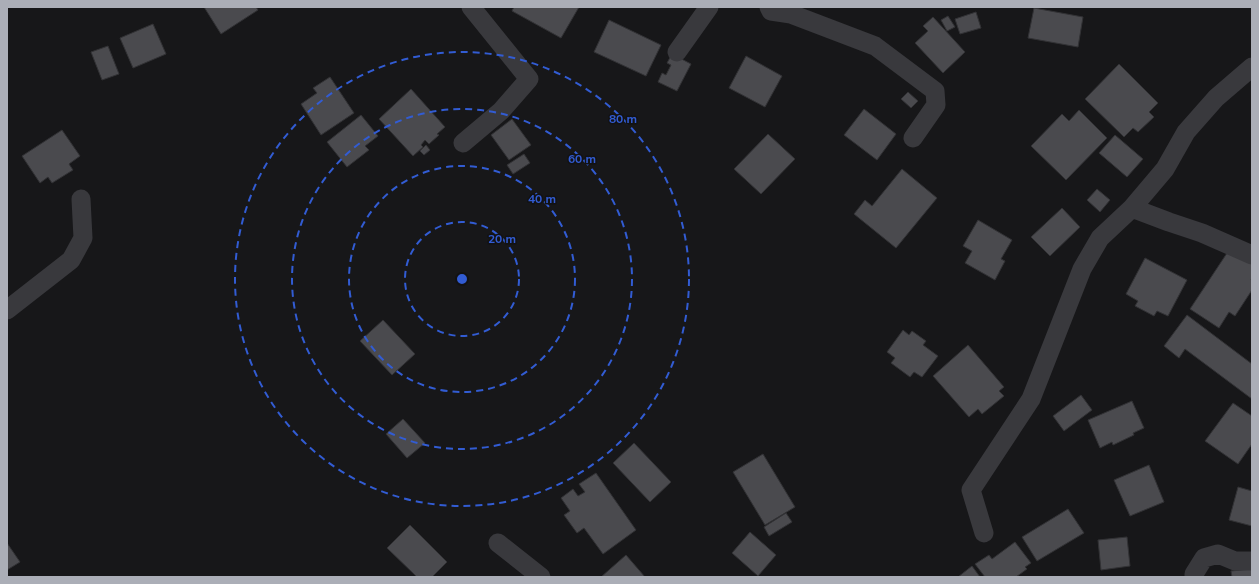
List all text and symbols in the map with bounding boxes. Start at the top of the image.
text: 80 m [609,111,637,127]
text: 60 m [568,151,596,167]
text: 40 m [528,191,556,207]
text: 20 m [488,231,516,247]
centre of rings [455,272,469,286]

